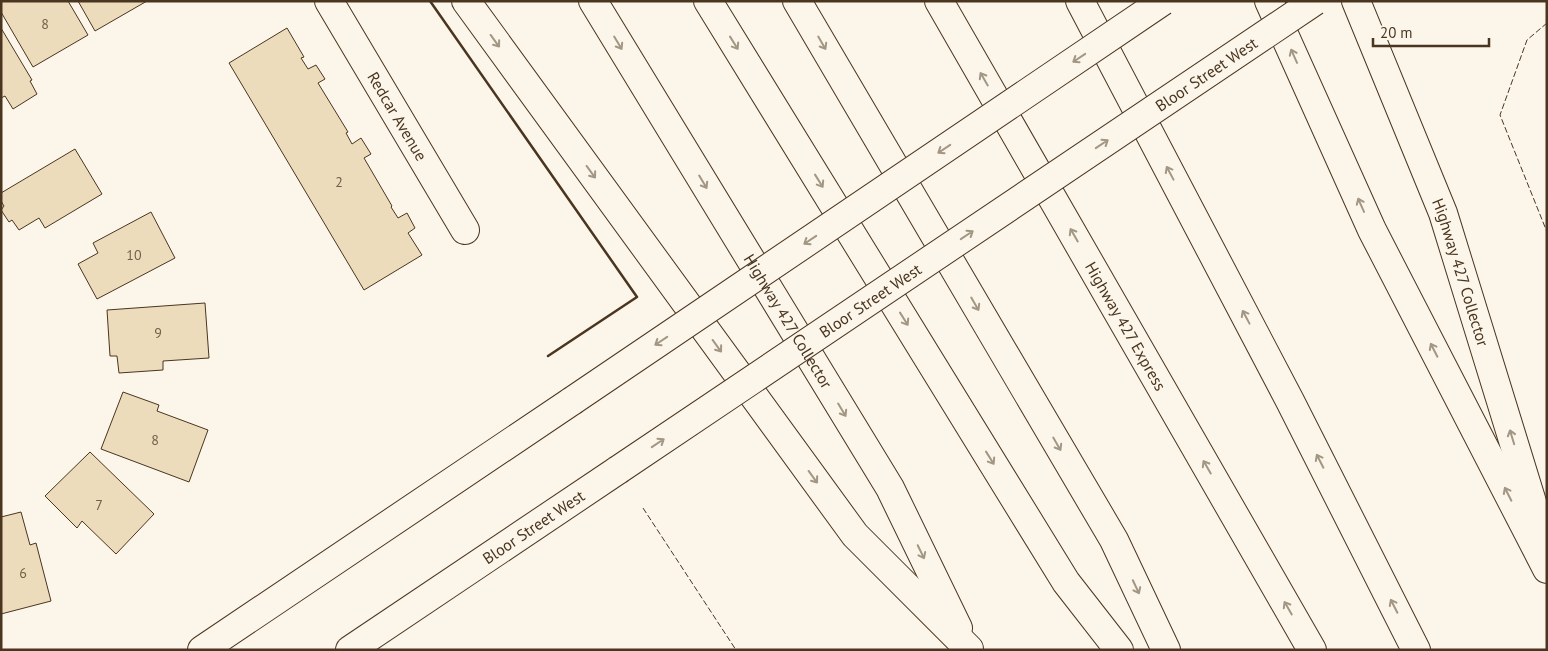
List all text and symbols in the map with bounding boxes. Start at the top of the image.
house number: 8 [41,15,49,33]
scale bar [1373,15,1489,47]
text: 20 m [1380,23,1413,42]
street label: Bloor Street West [1151,32,1262,116]
one-way arrow [490,34,500,48]
one-way arrow [613,35,623,49]
one-way arrow [729,35,739,49]
one-way arrow [818,36,828,50]
one-way arrow [1289,49,1299,64]
one-way arrow [1072,53,1086,63]
street label: Redcar Avenue [363,68,432,164]
one-way arrow [978,72,988,86]
one-way arrow [1095,139,1109,149]
one-way arrow [938,144,952,154]
one-way arrow [586,165,596,179]
one-way arrow [1165,166,1174,181]
house number: 2 [335,173,343,191]
one-way arrow [698,174,708,188]
one-way arrow [815,174,825,188]
street label: Highway 427 Collector [1428,195,1494,349]
one-way arrow [1355,198,1365,213]
one-way arrow [1068,228,1078,242]
one-way arrow [960,230,974,240]
one-way arrow [803,235,817,245]
house number: 10 [126,246,142,264]
street label: Highway 427 Collector [740,250,837,393]
street label: Highway 427 Express [1081,258,1171,394]
street label: Bloor Street West [815,259,926,342]
one-way arrow [971,297,981,311]
one-way arrow [1241,310,1250,325]
one-way arrow [900,312,910,326]
house number: 9 [154,324,162,342]
one-way arrow [654,336,668,346]
one-way arrow [712,339,723,352]
one-way arrow [1429,343,1438,358]
one-way arrow [837,403,847,417]
one-way arrow [1507,430,1516,446]
house number: 8 [151,431,159,449]
one-way arrow [1053,437,1063,451]
one-way arrow [651,438,665,448]
one-way arrow [985,450,995,464]
one-way arrow [1315,454,1324,469]
one-way arrow [1202,459,1212,474]
one-way arrow [808,470,818,484]
street label: Bloor Street West [479,485,589,568]
one-way arrow [1503,487,1512,502]
house number: 7 [95,496,103,514]
one-way arrow [917,544,926,559]
house number: 6 [19,564,27,582]
one-way arrow [1131,579,1141,594]
one-way arrow [1389,599,1398,614]
one-way arrow [1283,600,1293,615]

